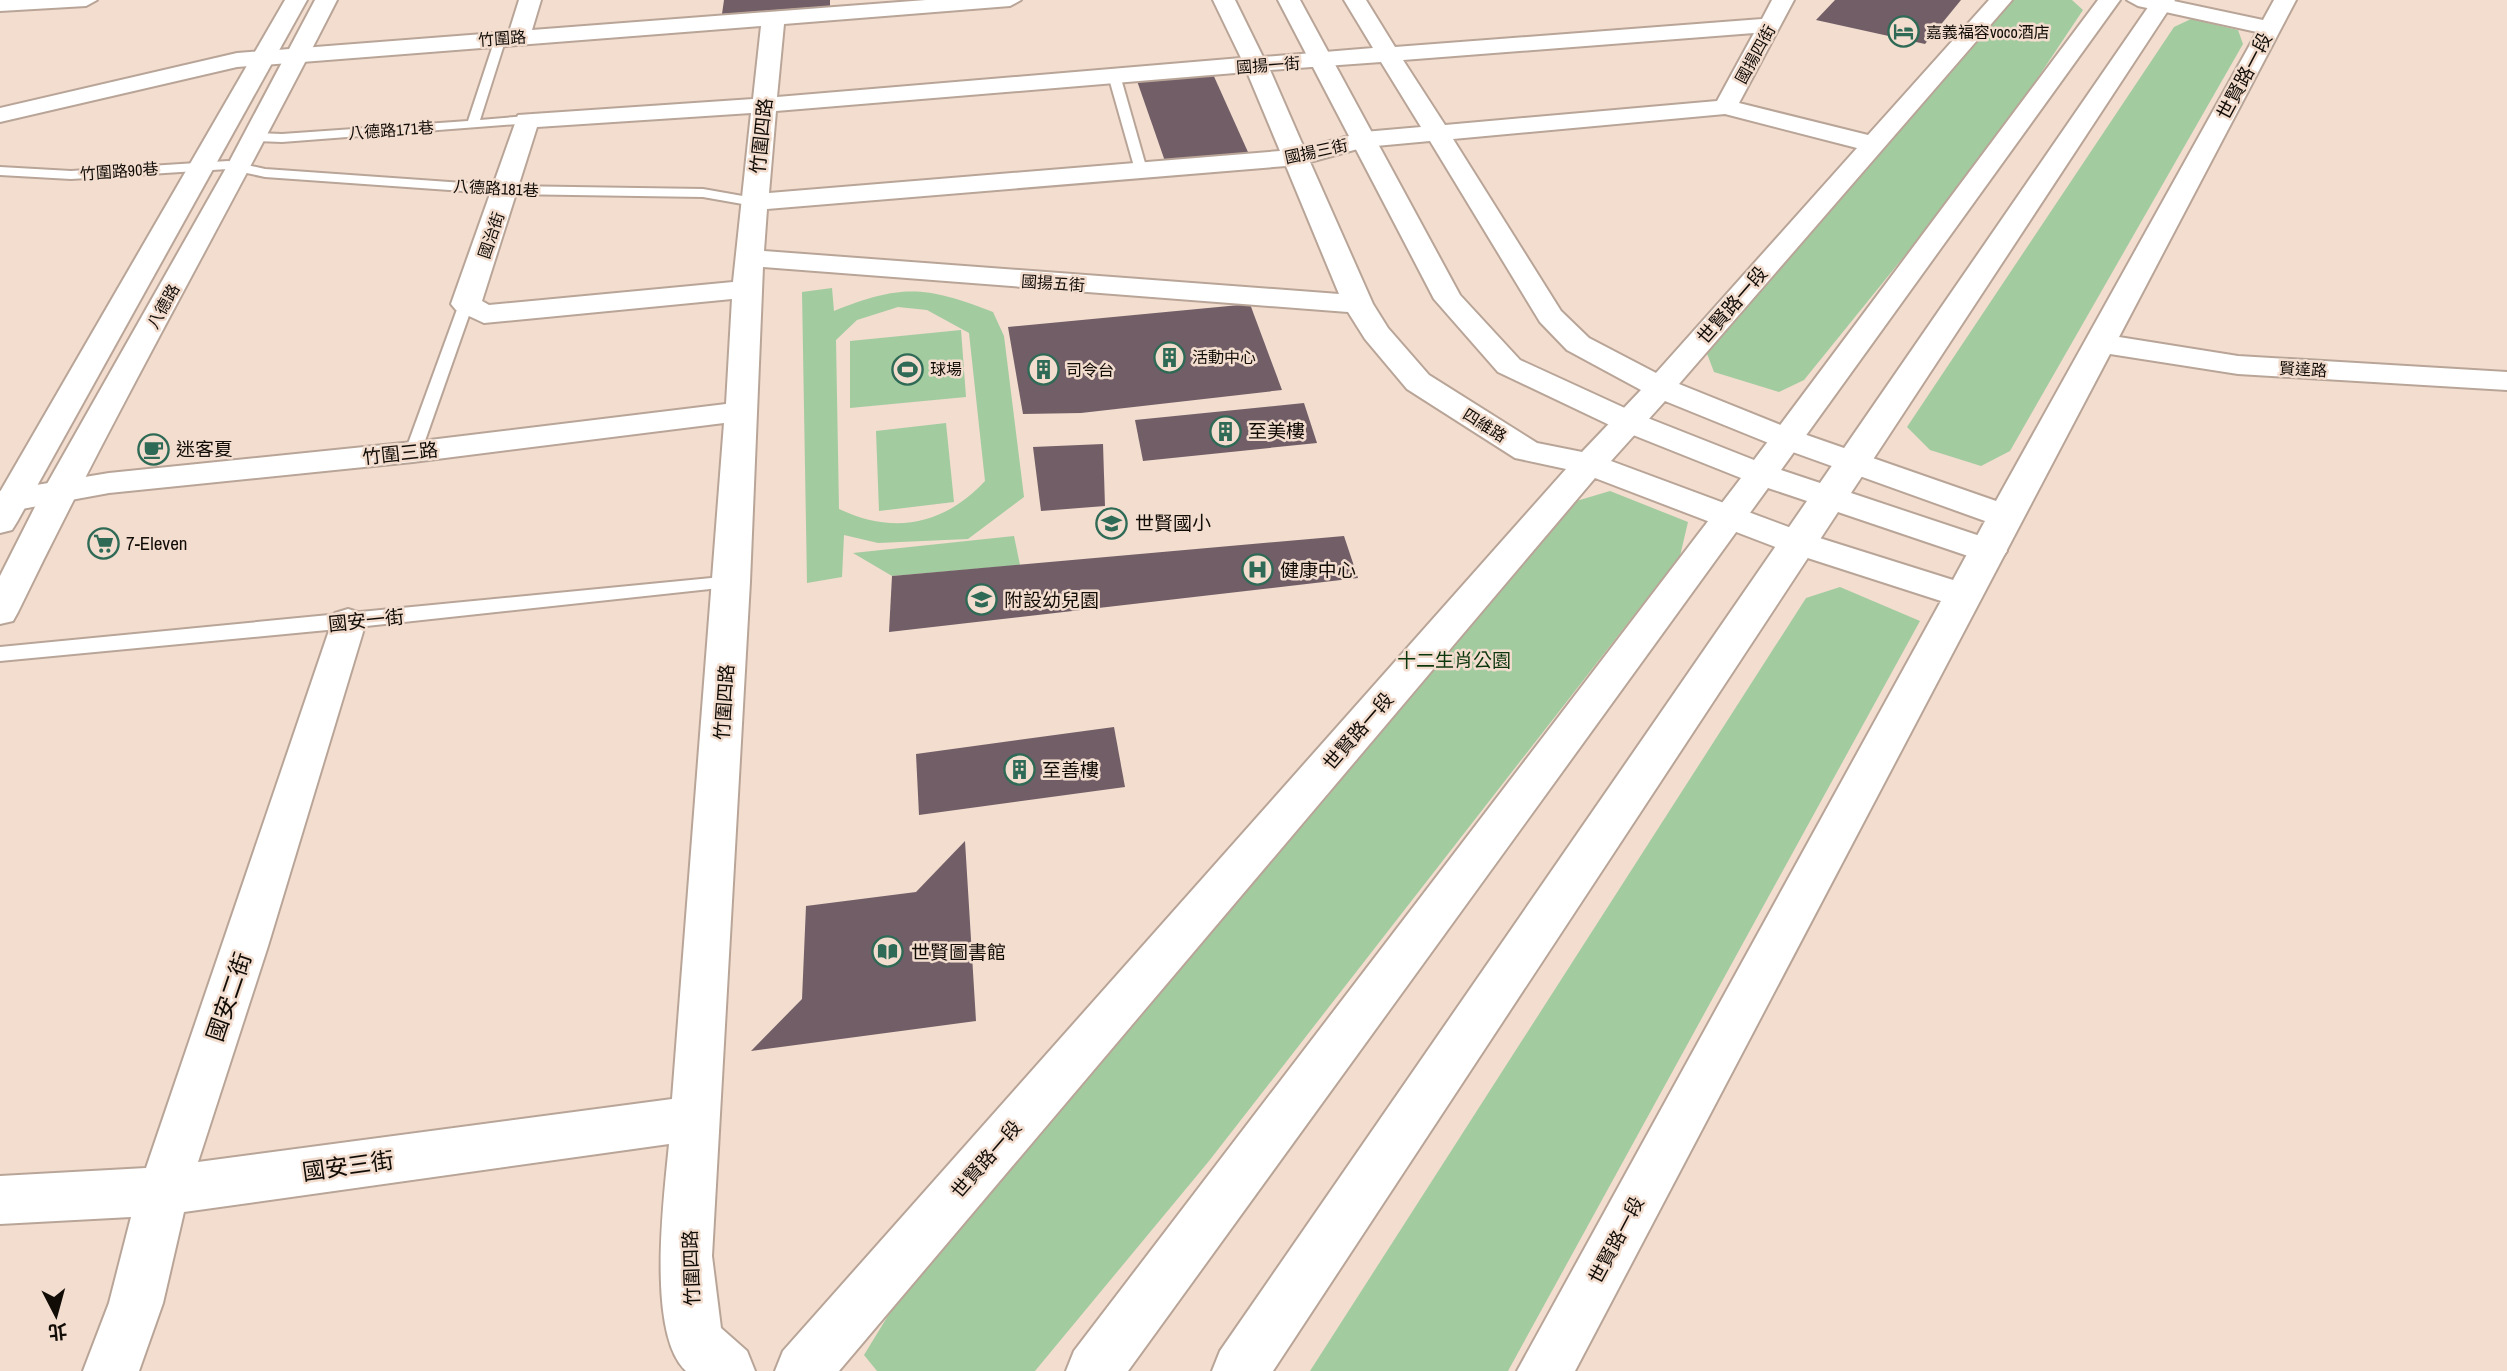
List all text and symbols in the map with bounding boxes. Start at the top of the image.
hotel icon: 嘉義福容voco酒店 [1886,15,1920,49]
street label: 國揚四街 [1730,21,1780,87]
place label: 嘉義福容voco酒店 [1926,21,2050,43]
street label: 竹圍路 [477,25,527,51]
street label: 世賢路一段 [2210,28,2278,124]
street label: 國揚一街 [1235,52,1301,78]
street label: 竹圍四路 [744,97,778,175]
street label: 八德路171巷 [347,116,435,144]
street label: 國揚三街 [1282,134,1350,168]
street label: 竹圍路90巷 [79,157,159,185]
street label: 八德路181巷 [453,175,539,201]
street label: 國治街 [473,209,509,261]
street label: 世賢路一段 [1691,261,1773,349]
street label: 國揚五街 [1020,270,1086,296]
street label: 八德路 [142,280,184,332]
building icon: 活動中心 [1152,340,1186,374]
place label: 活動中心 [1192,346,1256,368]
sports icon: 球場 [890,352,924,386]
building icon: 司令台 [1026,353,1060,387]
street label: 賢達路 [2278,357,2328,381]
place label: 球場 [930,358,962,380]
place label: 司令台 [1066,359,1114,381]
street label: 四維路 [1459,403,1511,447]
building icon: 至美樓 [1208,414,1242,448]
place label: 至美樓 [1248,418,1305,444]
cafe icon: 迷客夏 [136,432,170,466]
place label: 迷客夏 [176,436,233,462]
street label: 竹圍三路 [361,436,439,470]
school or university icon: 世賢國小 [1095,506,1129,540]
place label: 世賢國小 [1135,510,1211,536]
supermarket icon: 7-Eleven [86,526,120,560]
place label: 7-Eleven [126,530,187,556]
hospital icon: 健康中心 [1240,553,1274,587]
place label: 健康中心 [1280,557,1356,583]
school or university icon: 附設幼兒園 [964,583,998,617]
place label: 附設幼兒園 [1004,587,1099,613]
street label: 國安一街 [327,603,405,637]
park label: 十二生肖公園 [1397,647,1511,673]
street label: 竹圍四路 [708,663,740,741]
street label: 世賢路一段 [1317,687,1399,775]
building icon: 至善樓 [1002,753,1036,787]
place label: 至善樓 [1042,757,1099,783]
library icon: 世賢圖書館 [871,935,905,969]
place label: 世賢圖書館 [911,939,1006,965]
street label: 國安二街 [199,948,258,1045]
street label: 世賢路一段 [945,1115,1027,1203]
street label: 國安三街 [300,1144,396,1187]
street label: 世賢路一段 [1582,1192,1650,1288]
street label: 竹圍四路 [677,1230,705,1306]
north arrow [21,1280,91,1350]
text: 北 [47,1318,69,1346]

